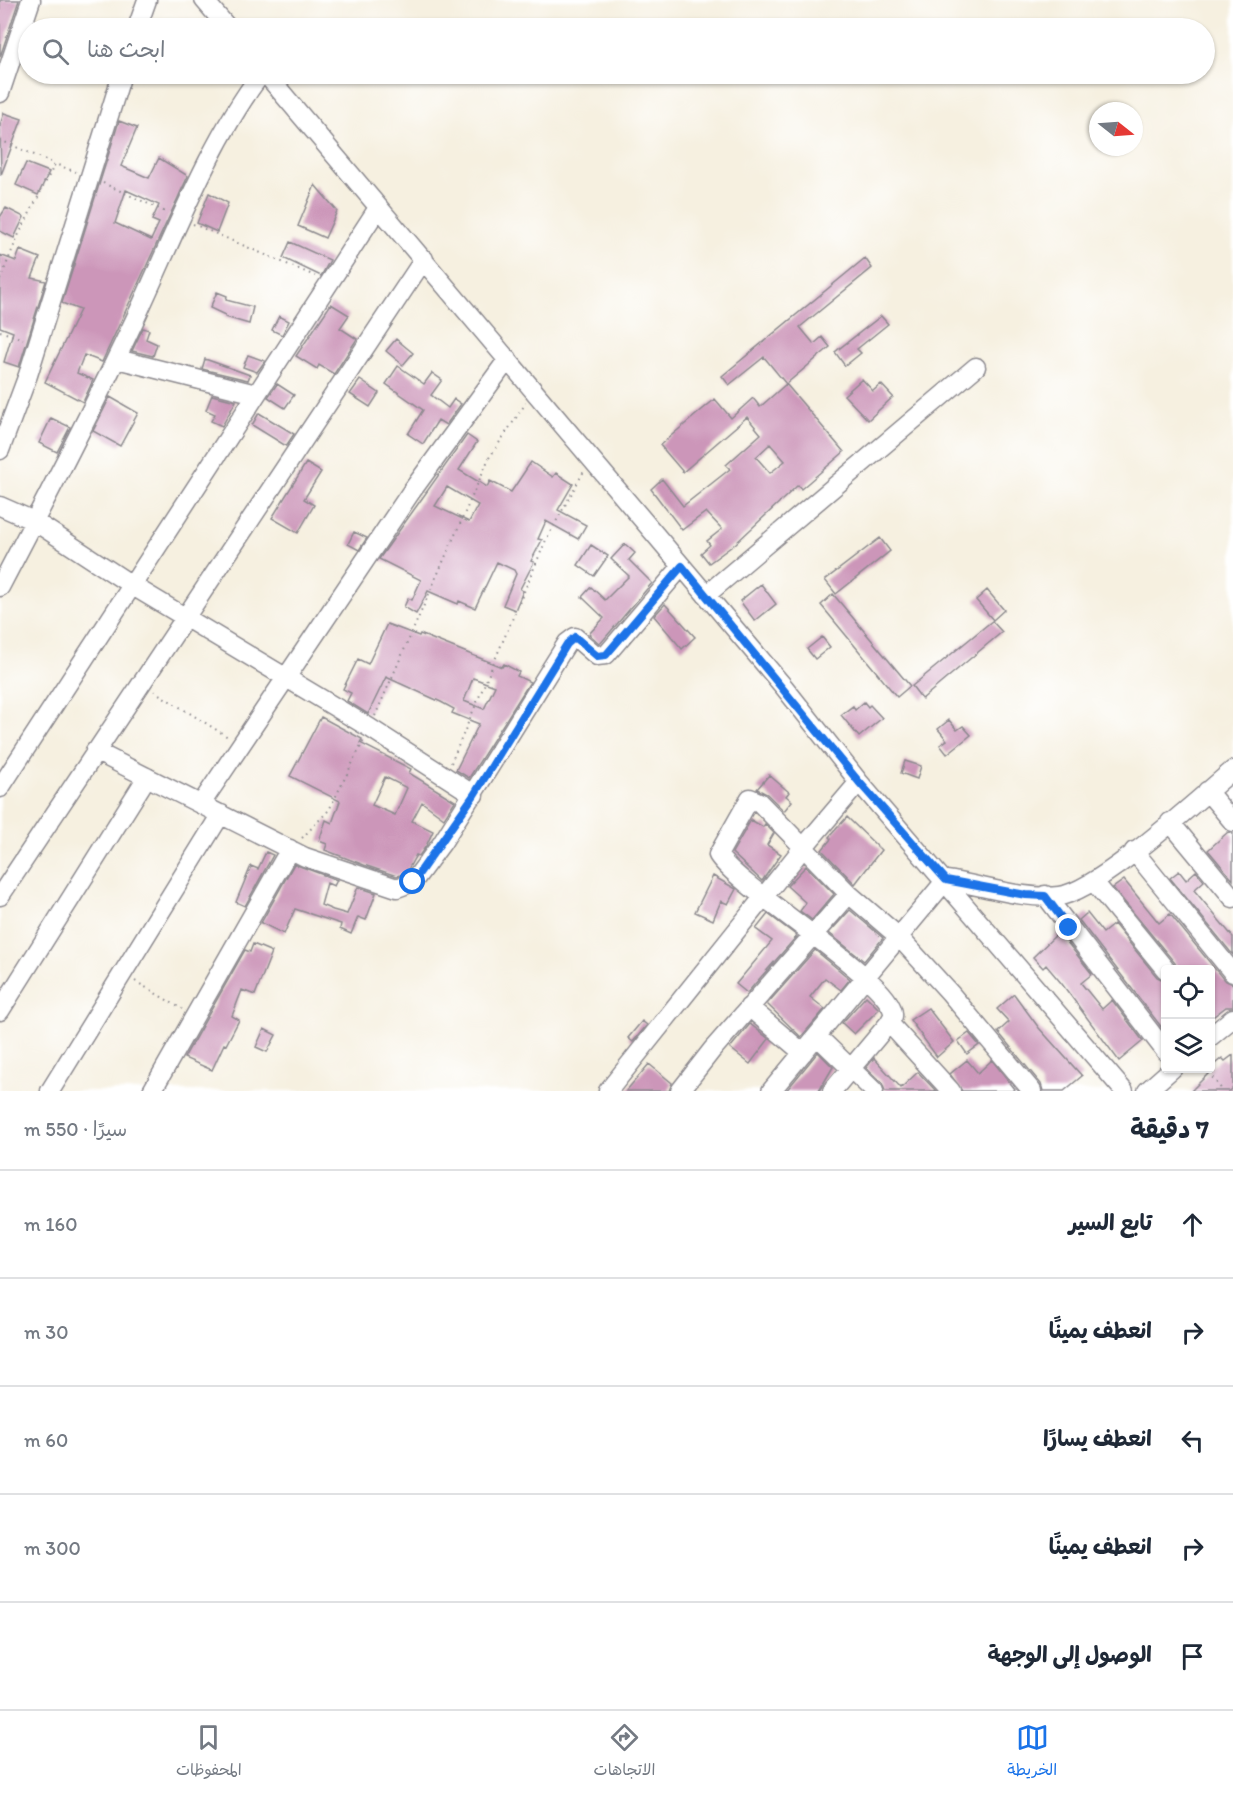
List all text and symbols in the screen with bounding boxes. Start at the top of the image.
search box [18,18,1215,84]
icon: search [39,35,72,68]
text: ابحث هنا [87,36,166,63]
north arrow [1089,102,1143,156]
route start [399,868,425,894]
route end [1055,914,1081,940]
map controls [1161,965,1215,1073]
button: locate [1161,965,1215,1019]
button: layers [1161,1019,1215,1073]
text: 7 دقيقة [1130,1113,1209,1145]
text: سيرًا · 550 m [24,1117,127,1141]
icon: ahead [1176,1208,1209,1241]
text: تابع السير [1069,1209,1152,1236]
text: 160 m [24,1212,78,1236]
icon: right [1176,1316,1209,1349]
text: انعطف يمينًا [1049,1317,1152,1344]
text: 30 m [24,1320,69,1344]
icon: left [1176,1424,1209,1457]
text: انعطف يسارًا [1043,1425,1152,1452]
text: 60 m [24,1428,68,1452]
icon: right [1176,1532,1209,1565]
text: انعطف يمينًا [1049,1533,1152,1560]
text: 300 m [24,1536,81,1560]
icon: arrive [1176,1640,1209,1673]
text: الوصول إلى الوجهة [987,1641,1152,1668]
tab: المحفوظات [176,1721,242,1784]
tab: الاتجاهات [594,1721,655,1784]
tab: الخريطة [1007,1721,1057,1784]

